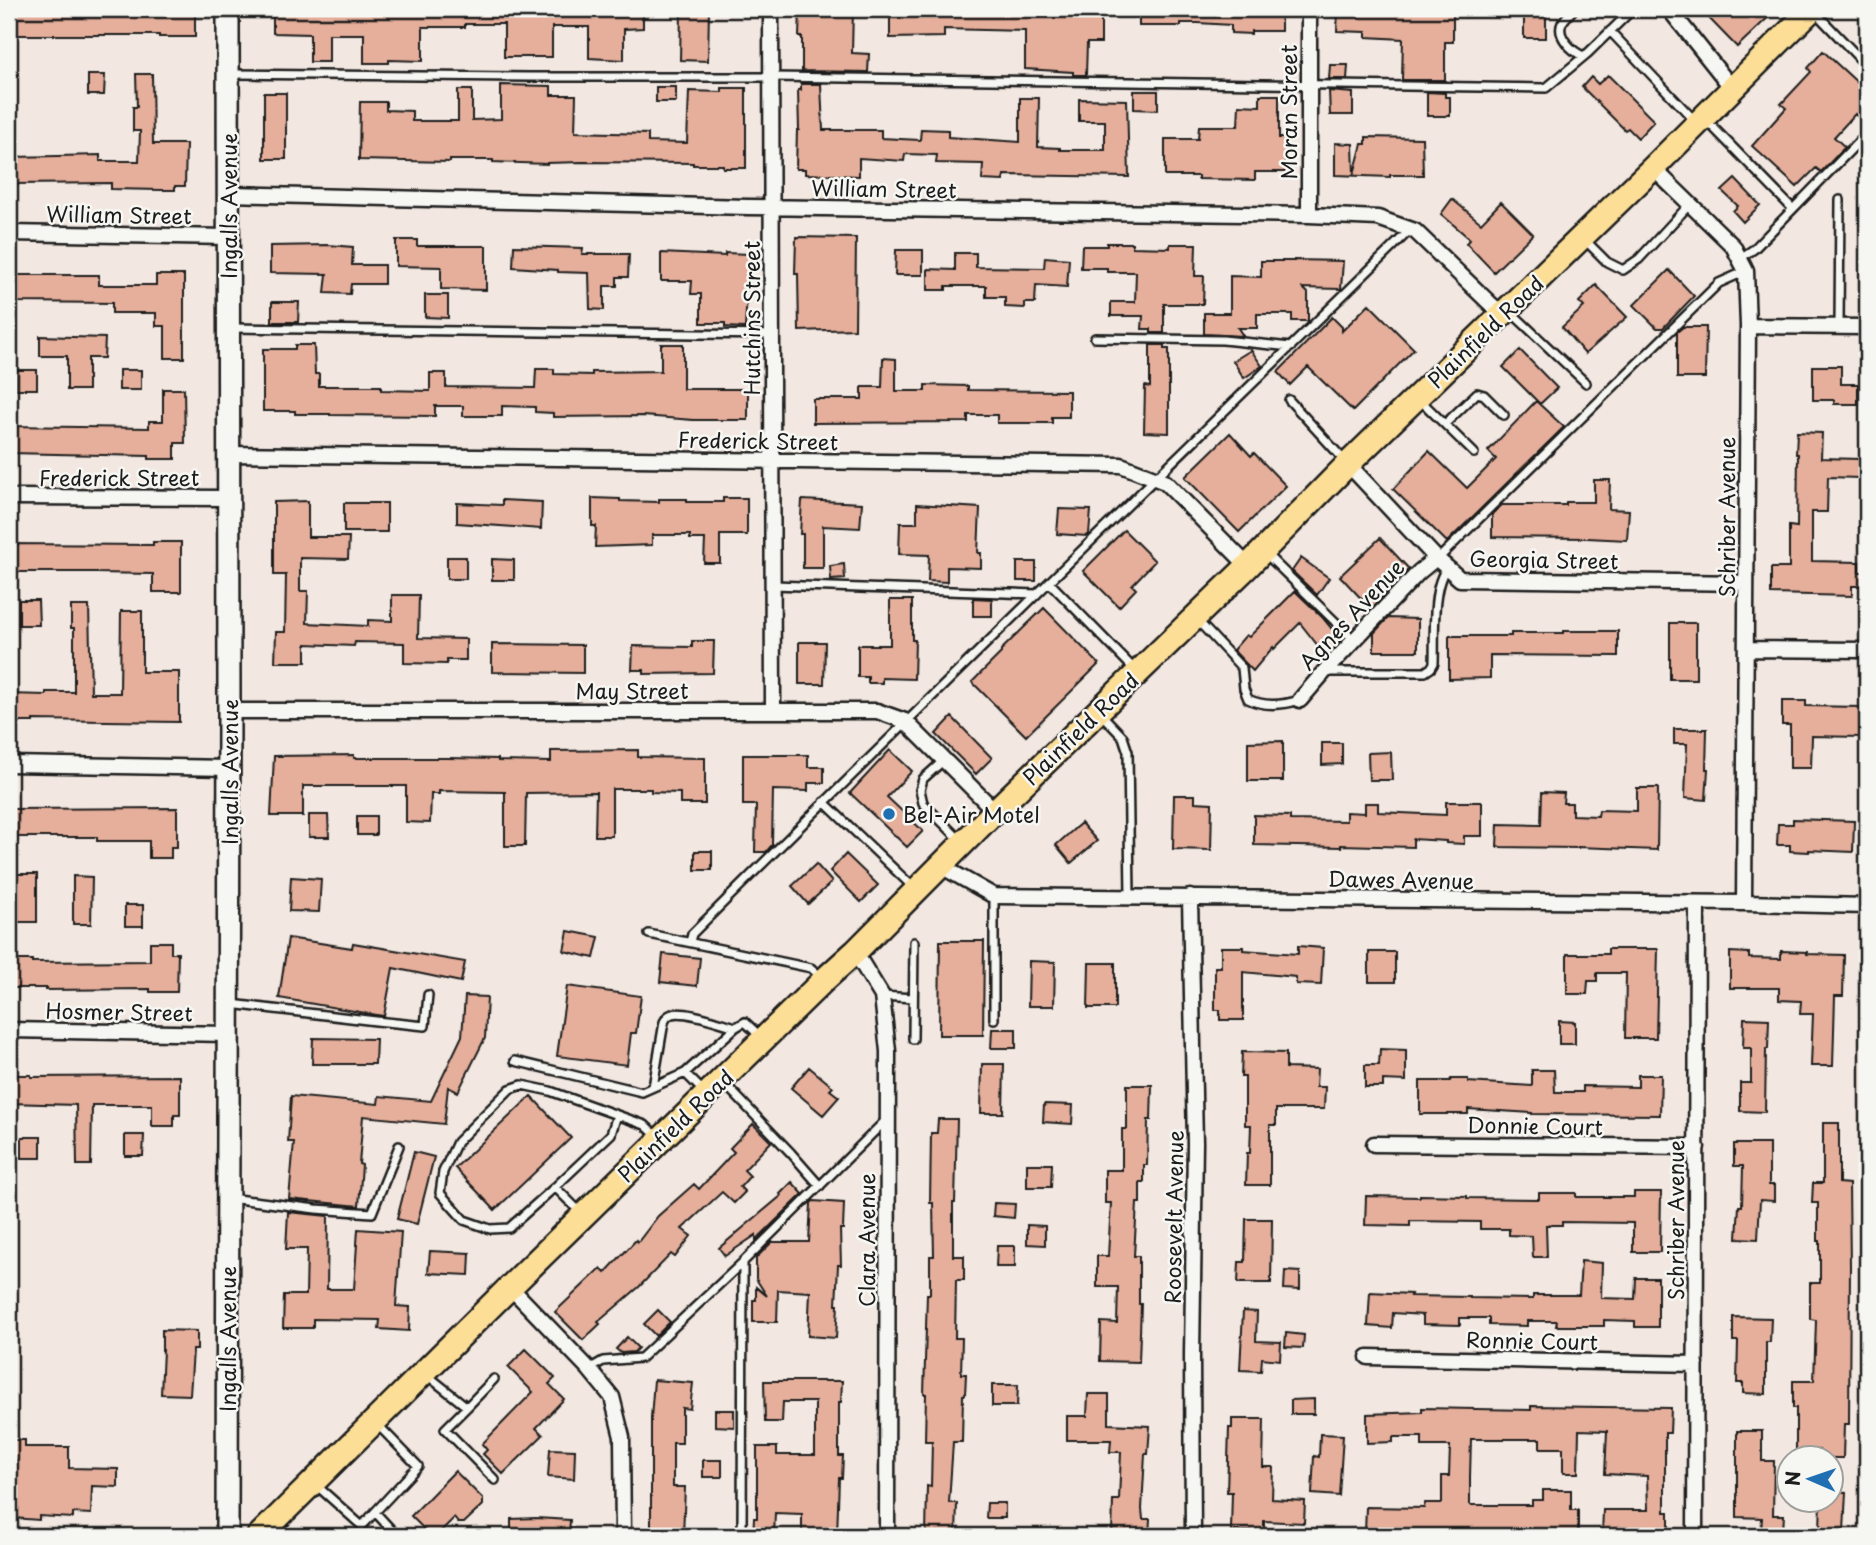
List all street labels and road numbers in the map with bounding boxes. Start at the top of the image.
street label: Moran Street [1272,44,1304,180]
street label: Ingalls Avenue [212,133,244,279]
street label: William Street [811,171,957,205]
street label: William Street [46,197,192,231]
street label: Hutchins Street [735,241,767,395]
street label: Plainfield Road [1420,267,1550,395]
street label: Frederick Street [677,423,839,457]
street label: Schriber Avenue [1710,437,1742,597]
street label: Frederick Street [39,461,199,493]
street label: Georgia Street [1469,542,1619,576]
street label: Agnes Avenue [1291,551,1411,677]
street label: Plainfield Road [1015,664,1145,792]
street label: May Street [575,674,689,706]
street label: Ingalls Avenue [213,699,245,845]
street label: Dawes Avenue [1328,862,1474,896]
street label: Hosmer Street [45,994,193,1028]
street label: Plainfield Road [610,1061,740,1189]
street label: Donnie Court [1467,1108,1603,1142]
street label: Roosevelt Avenue [1155,1130,1191,1304]
street label: Schriber Avenue [1659,1140,1691,1300]
street label: Clara Avenue [850,1173,882,1307]
street label: Ingalls Avenue [211,1266,243,1412]
street label: Ronnie Court [1466,1323,1598,1357]

